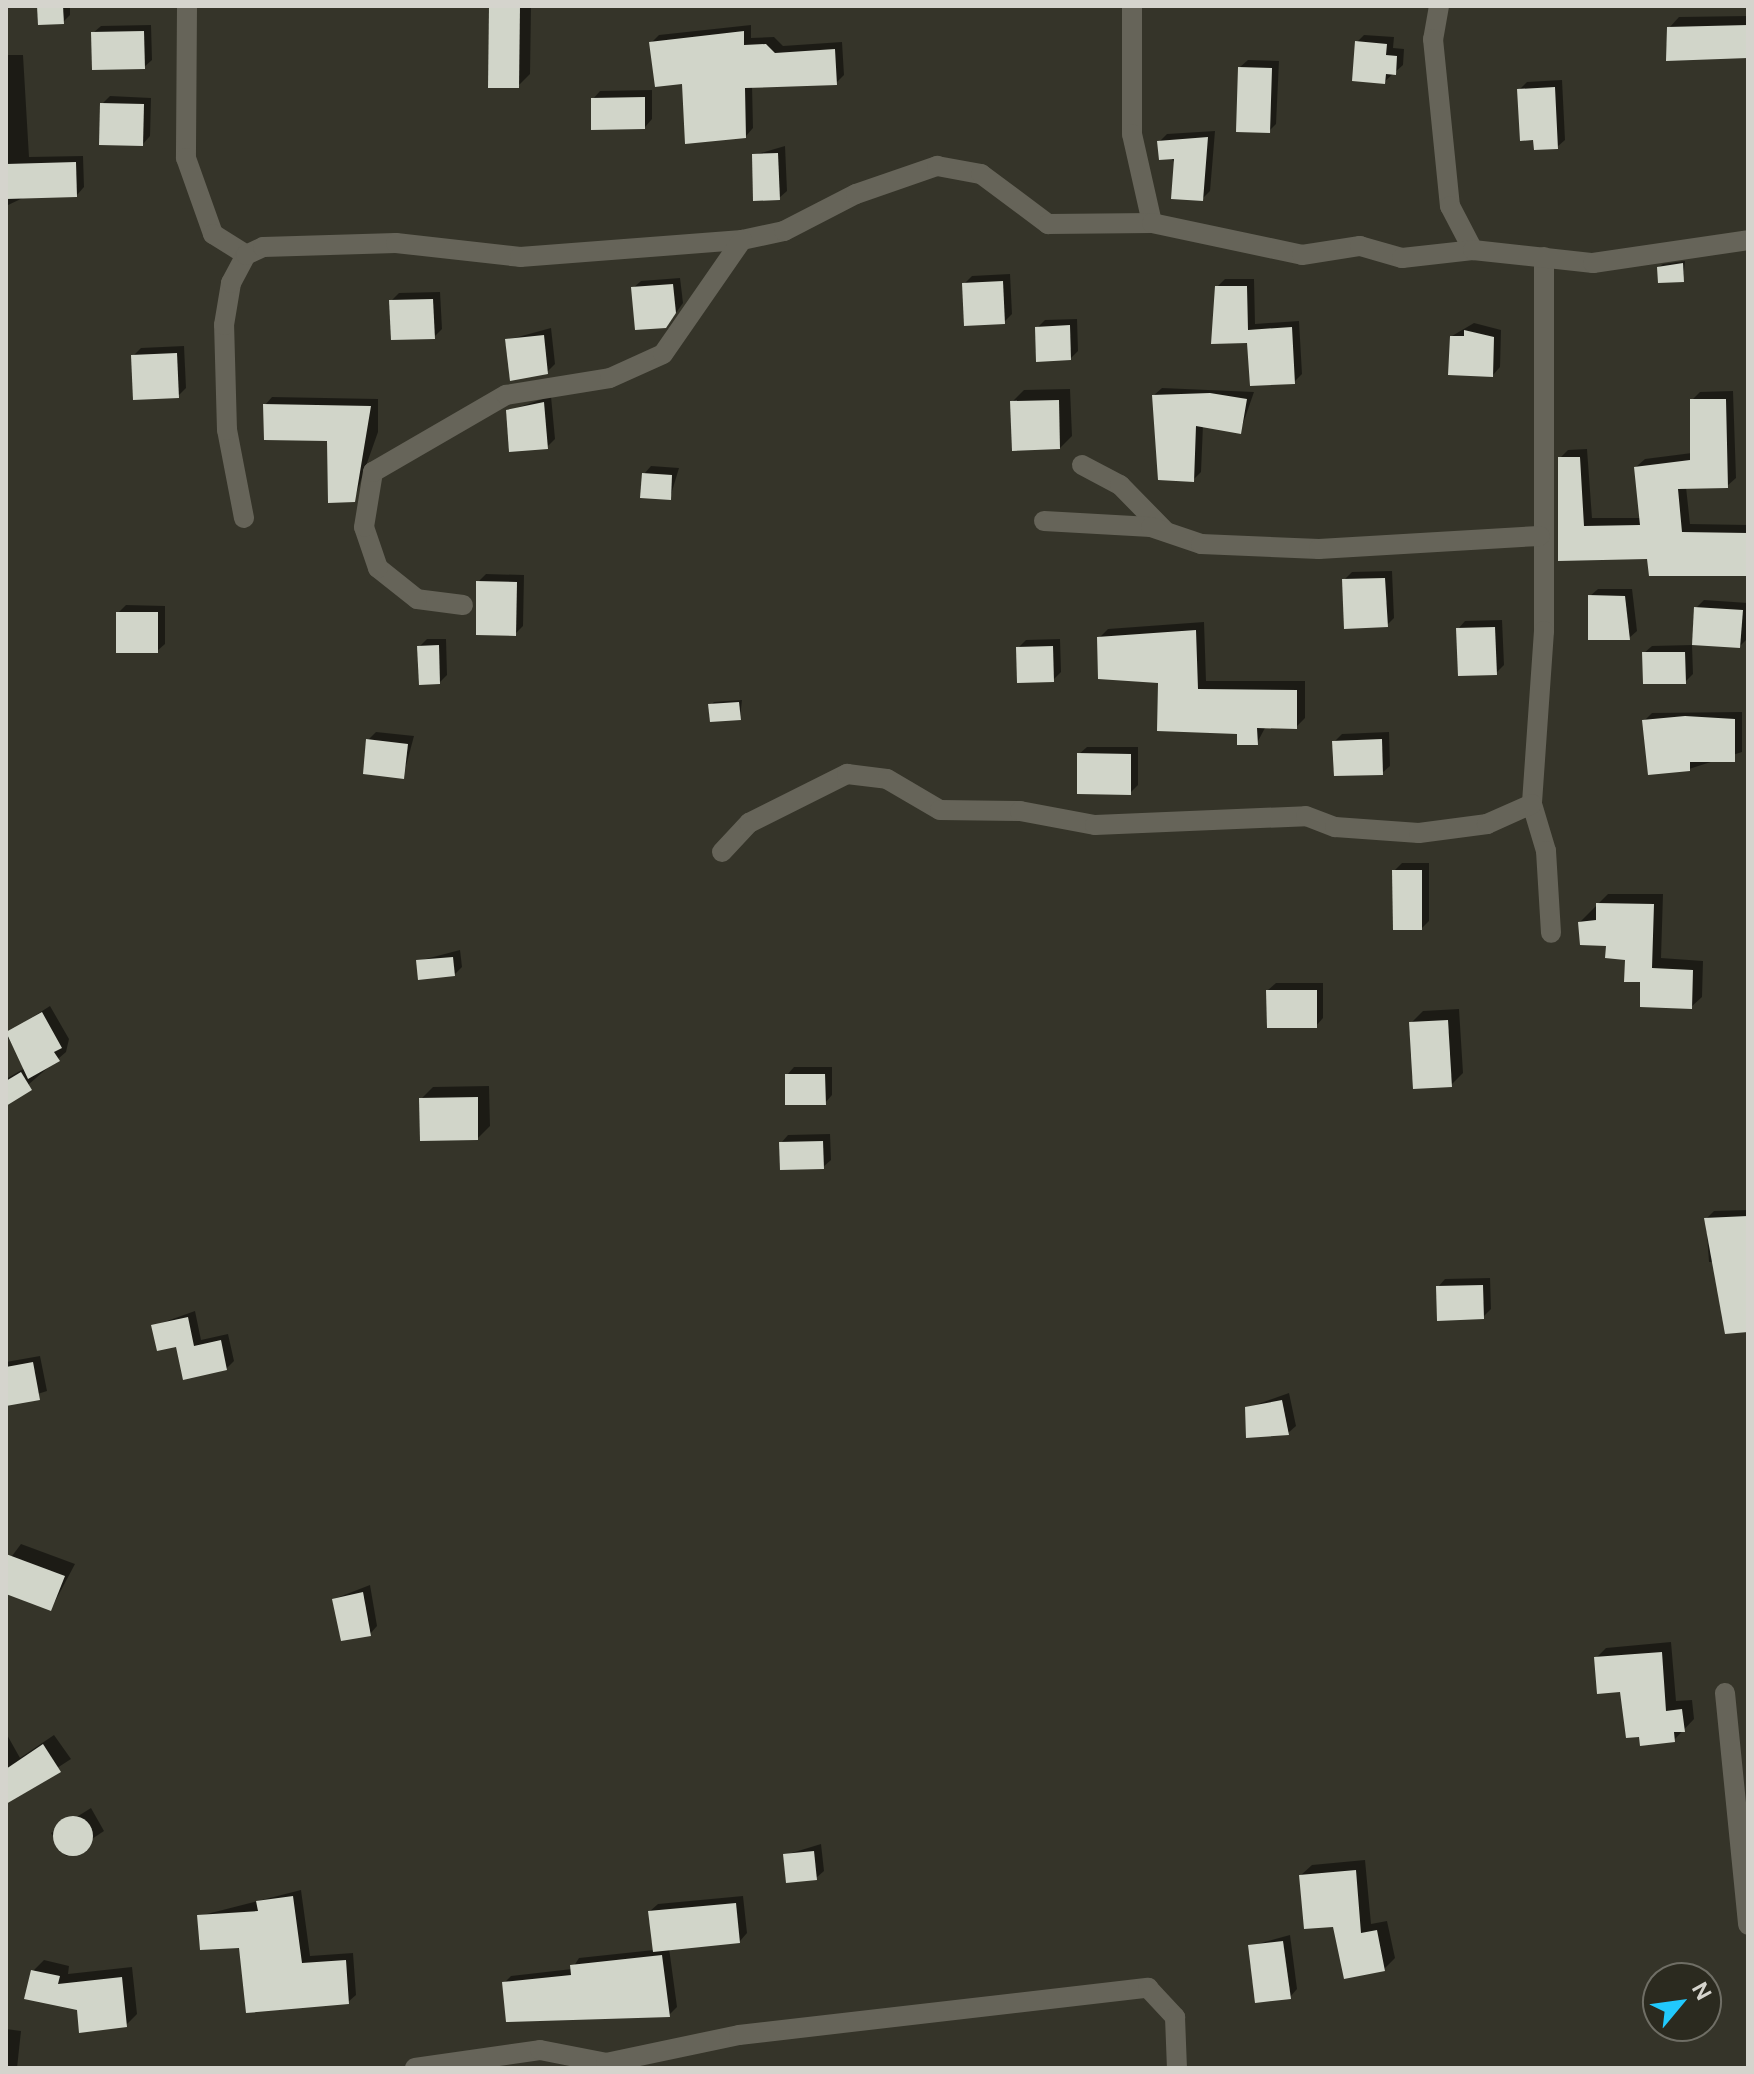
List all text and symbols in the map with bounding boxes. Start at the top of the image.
north arrow [1642,1962,1722,2042]
text: N [1685,1977,1718,2005]

